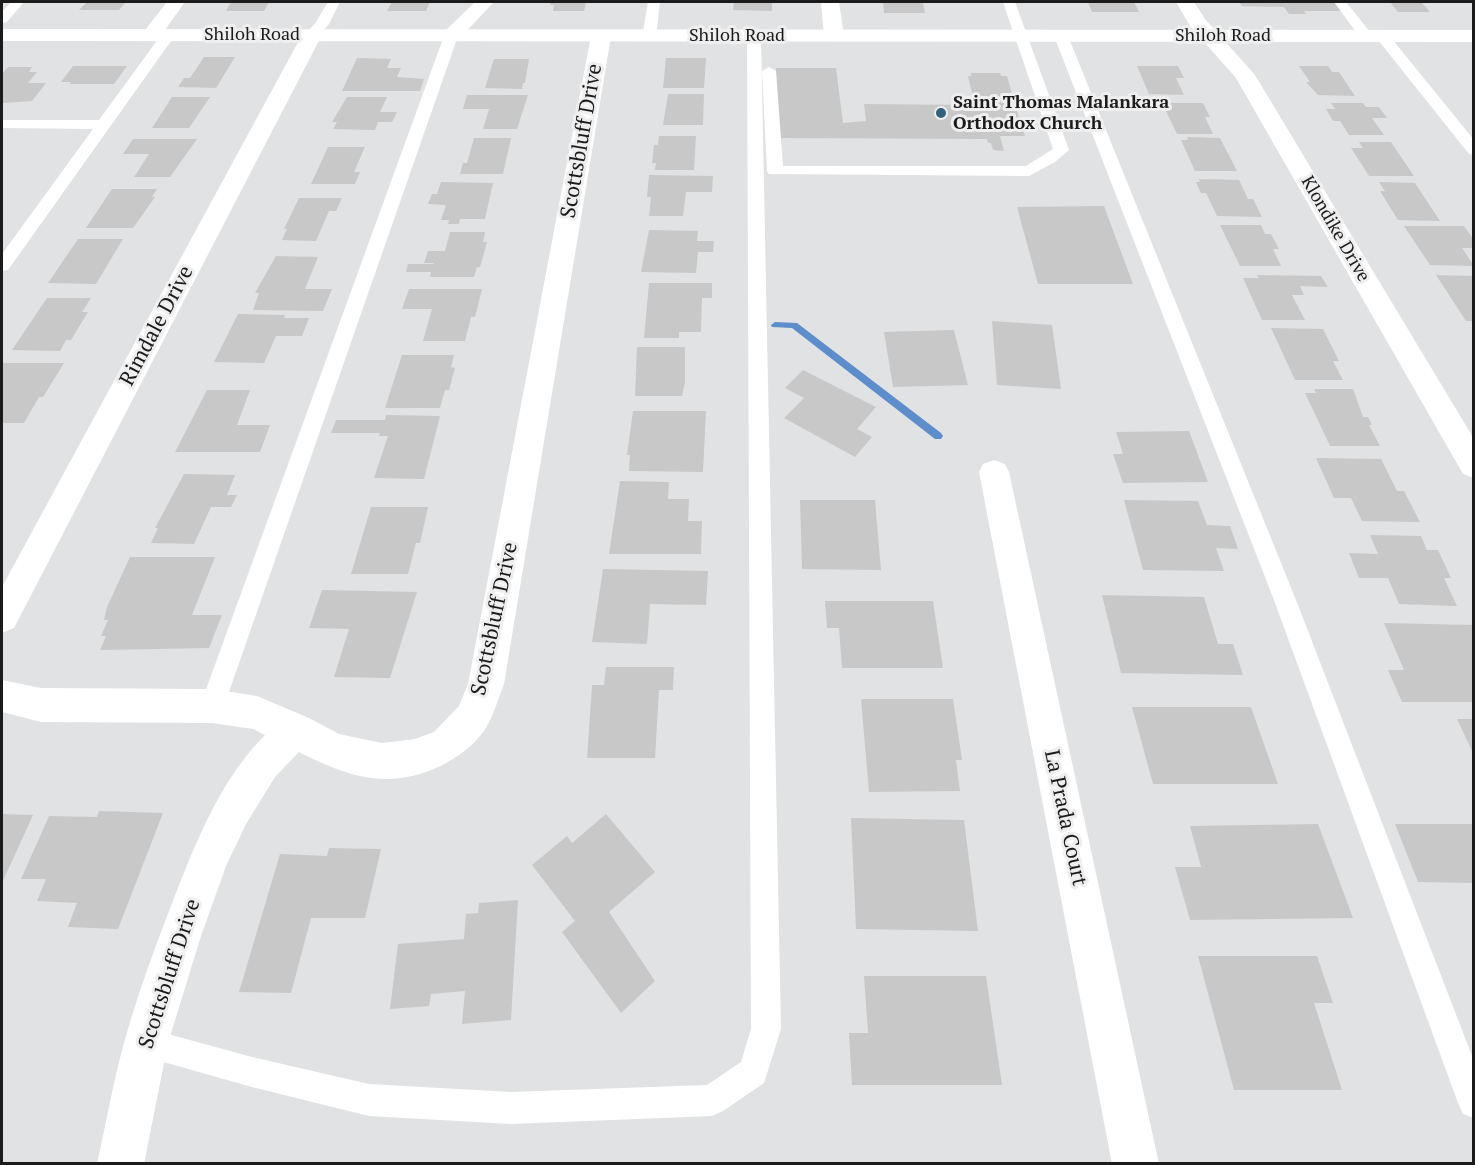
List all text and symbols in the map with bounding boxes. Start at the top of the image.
street label: Shiloh Road [204,24,300,46]
street label: Shiloh Road [689,25,785,47]
street label: Shiloh Road [1175,25,1271,47]
street label: Scottsbluff Drive [556,62,608,220]
place label: Saint Thomas Malankara Orthodox Church [953,92,1169,134]
marker: Saint Thomas Malankara Orthodox Church [934,106,948,120]
street label: Klondike Drive [1296,172,1374,286]
street label: Rimdale Drive [115,262,199,390]
street label: Scottsbluff Drive [466,540,524,698]
street label: La Prada Court [1038,748,1092,888]
street label: Scottsbluff Drive [134,896,206,1052]

